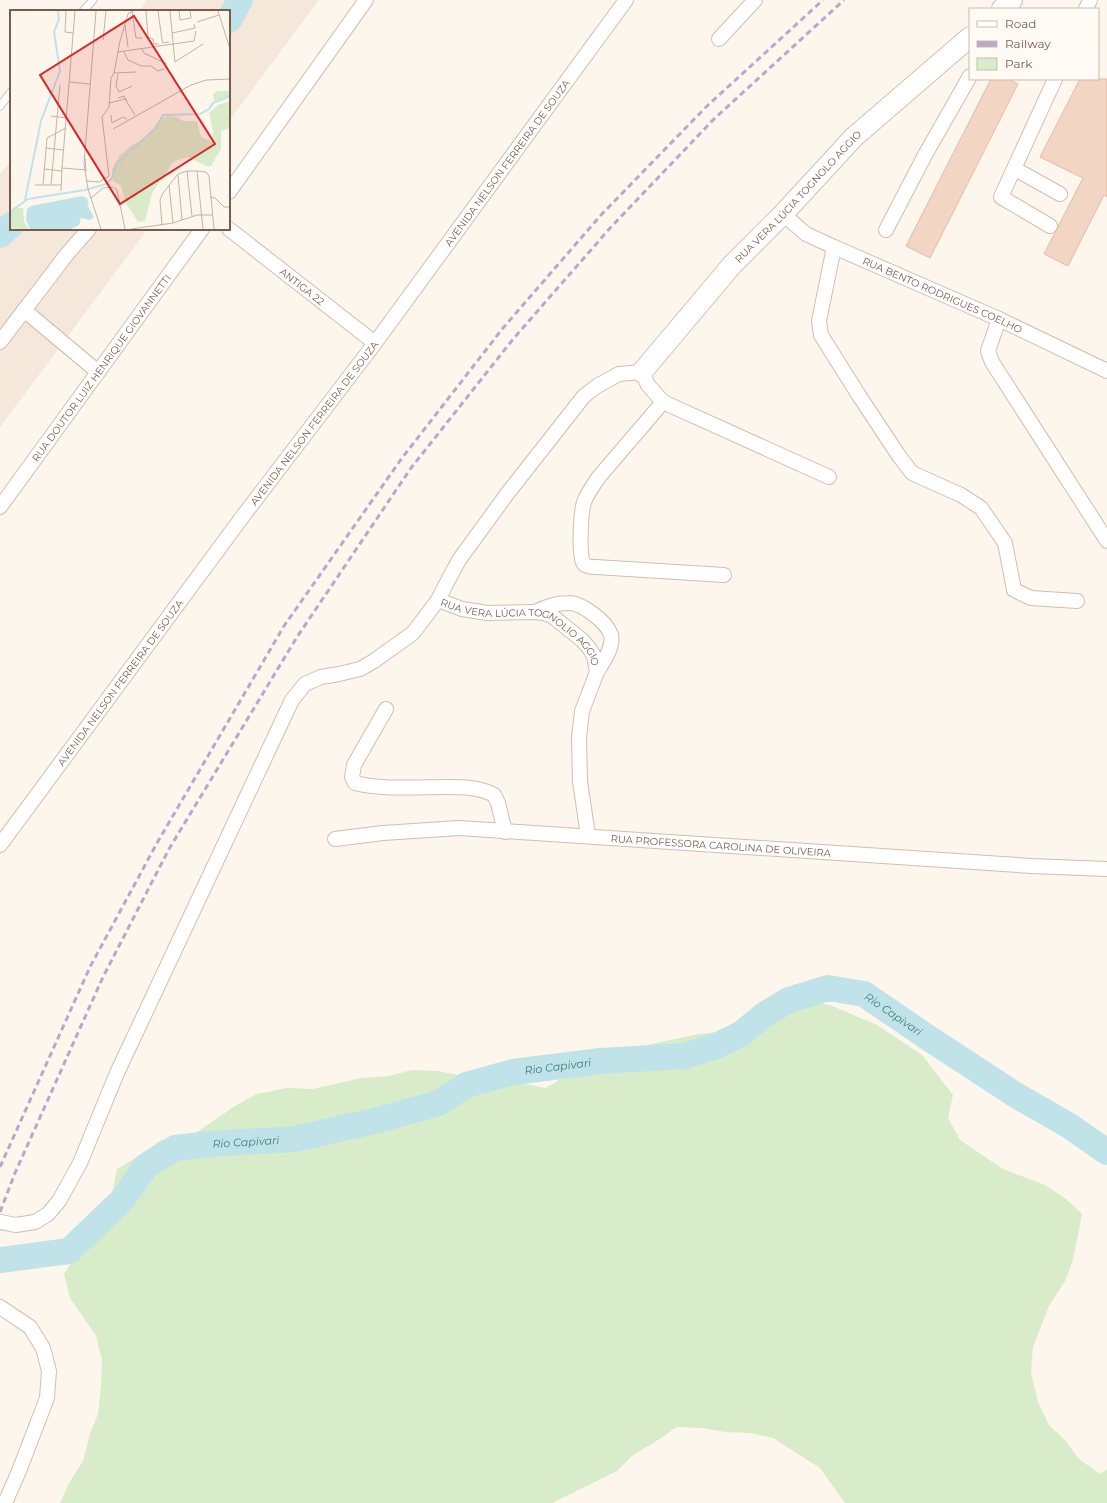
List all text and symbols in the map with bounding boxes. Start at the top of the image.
legend [969,8,1099,80]
inset map [10,10,230,230]
text: Road [1005,16,1036,31]
text: Railway [1005,36,1051,51]
text: Park [1005,56,1033,71]
street label: AVENIDA NELSON FERREIRA DE SOUZA [442,76,573,249]
street label: RUA VERA LÚCIA TOGNOLO AGGIO [732,127,864,265]
street label: RUA BENTO RODRIGUES COELHO [861,254,1025,336]
street label: ANTIGA 22 [277,265,327,308]
street label: RUA DOUTOR LUIZ HENRIQUE GIOVANNETTI [29,272,173,464]
street label: AVENIDA NELSON FERREIRA DE SOUZA [247,337,381,508]
street label: RUA VERA LÚCIA TOGNOLIO AGGIO [439,595,602,667]
street label: AVENIDA NELSON FERREIRA DE SOUZA [54,596,186,768]
street label: RUA PROFESSORA CAROLINA DE OLIVEIRA [610,832,832,859]
water label: Rio Capivari [862,989,925,1039]
water label: Rio Capivari [524,1055,592,1078]
water label: Rio Capivari [212,1133,280,1151]

